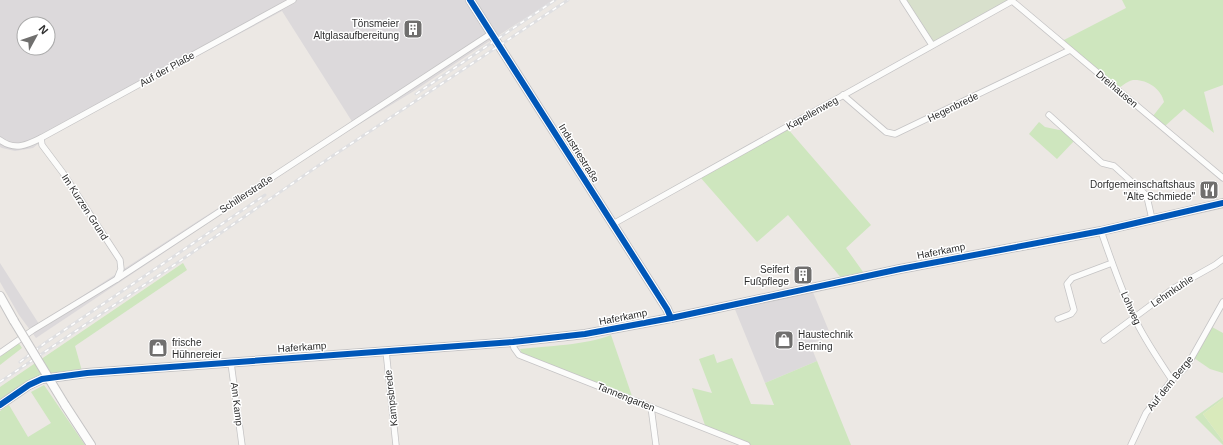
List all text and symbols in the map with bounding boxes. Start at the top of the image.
north arrow [16,16,56,56]
place label: Tönsmeier Altglasaufbereitung [313,18,400,41]
building icon: Tönsmeier Altglasaufbereitung [402,18,424,40]
text: N [37,23,51,37]
street label: Auf der Plaße [138,49,197,89]
street label: Dreihausen [1094,68,1140,110]
street label: Hegenbrede [926,90,981,124]
street label: Kapellenweg [784,94,840,132]
street label: Industriestraße [557,122,602,185]
street label: Im Kurzen Grund [60,172,110,242]
street label: Schillerstraße [217,173,275,215]
place label: Dorfgemeinschaftshaus "Alte Schmiede" [1090,179,1195,202]
restaurant icon: Dorfgemeinschaftshaus "Alte Schmiede" [1198,179,1220,201]
street label: Haferkamp [916,241,966,261]
place label: Seifert Fußpflege [744,264,789,287]
building icon: Seifert Fußpflege [792,264,814,286]
street label: Lehmkuhle [1149,273,1196,309]
street label: Lohweg [1119,290,1143,326]
street label: Haferkamp [598,307,648,327]
shop icon: Haustechnik Berning [773,329,795,351]
place label: Haustechnik Berning [798,329,854,352]
shop icon: frische Hühnereier [147,337,169,359]
place label: frische Hühnereier [172,337,222,360]
street label: Haferkamp [277,340,327,354]
street label: Auf dem Berge [1145,353,1196,412]
street label: Kampsbrede [383,369,399,427]
street label: Tannengarten [596,380,656,414]
street label: Am Kamp [229,382,245,427]

